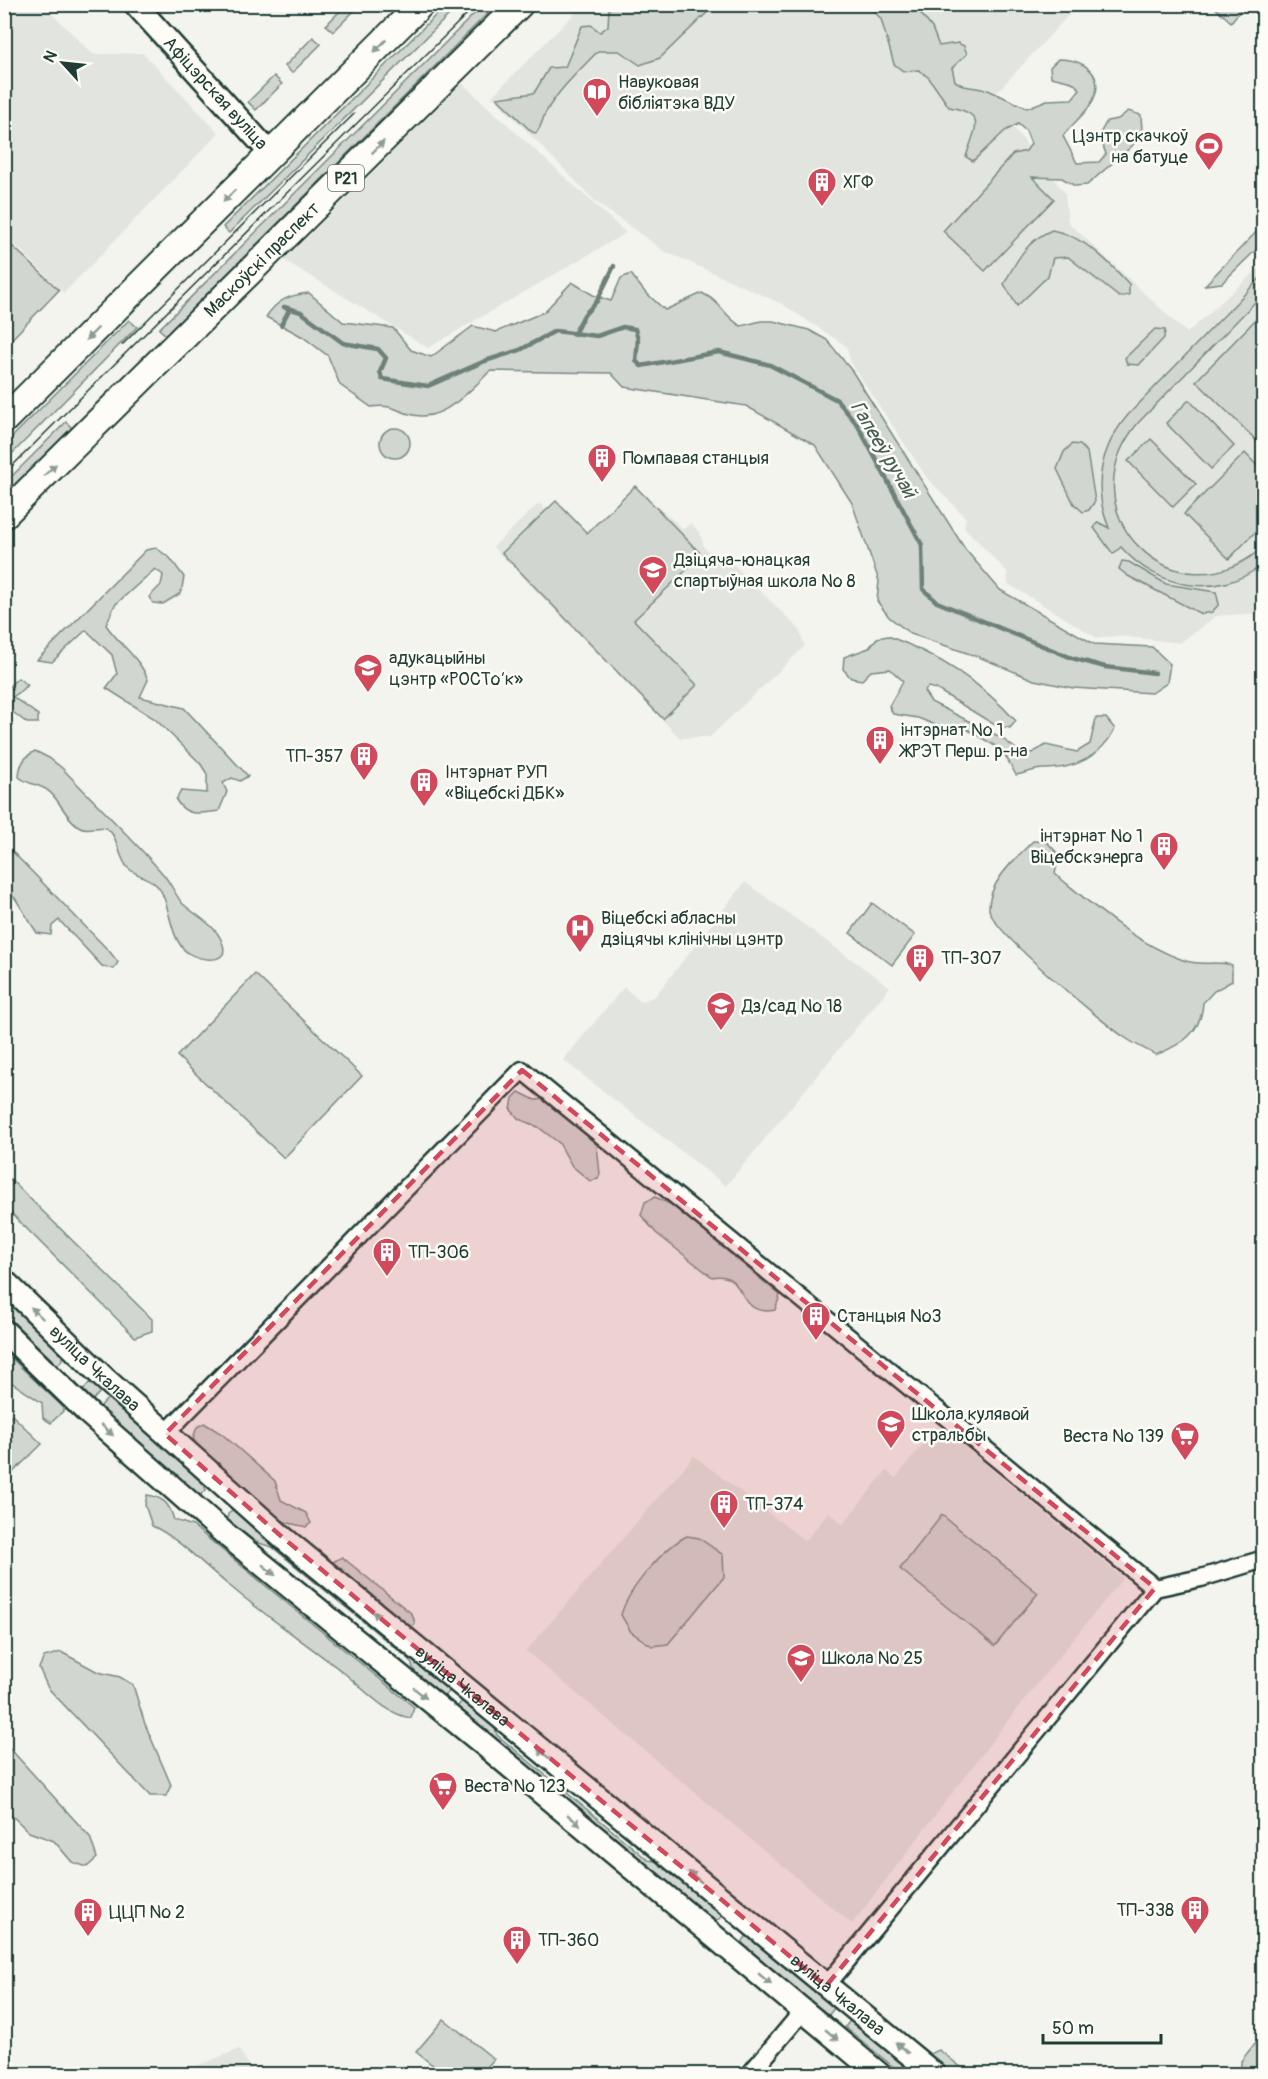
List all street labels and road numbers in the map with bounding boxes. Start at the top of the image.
street label: Афіцэрская вуліца [158,32,273,155]
road number: Р21 [328,165,364,191]
street label: Маскоўскі праспект [199,197,325,322]
street label: вуліца Чкалава [44,1320,145,1417]
street label: вуліца Чкалава [410,1640,515,1732]
street label: вуліца Чкалава [785,1949,890,2041]

